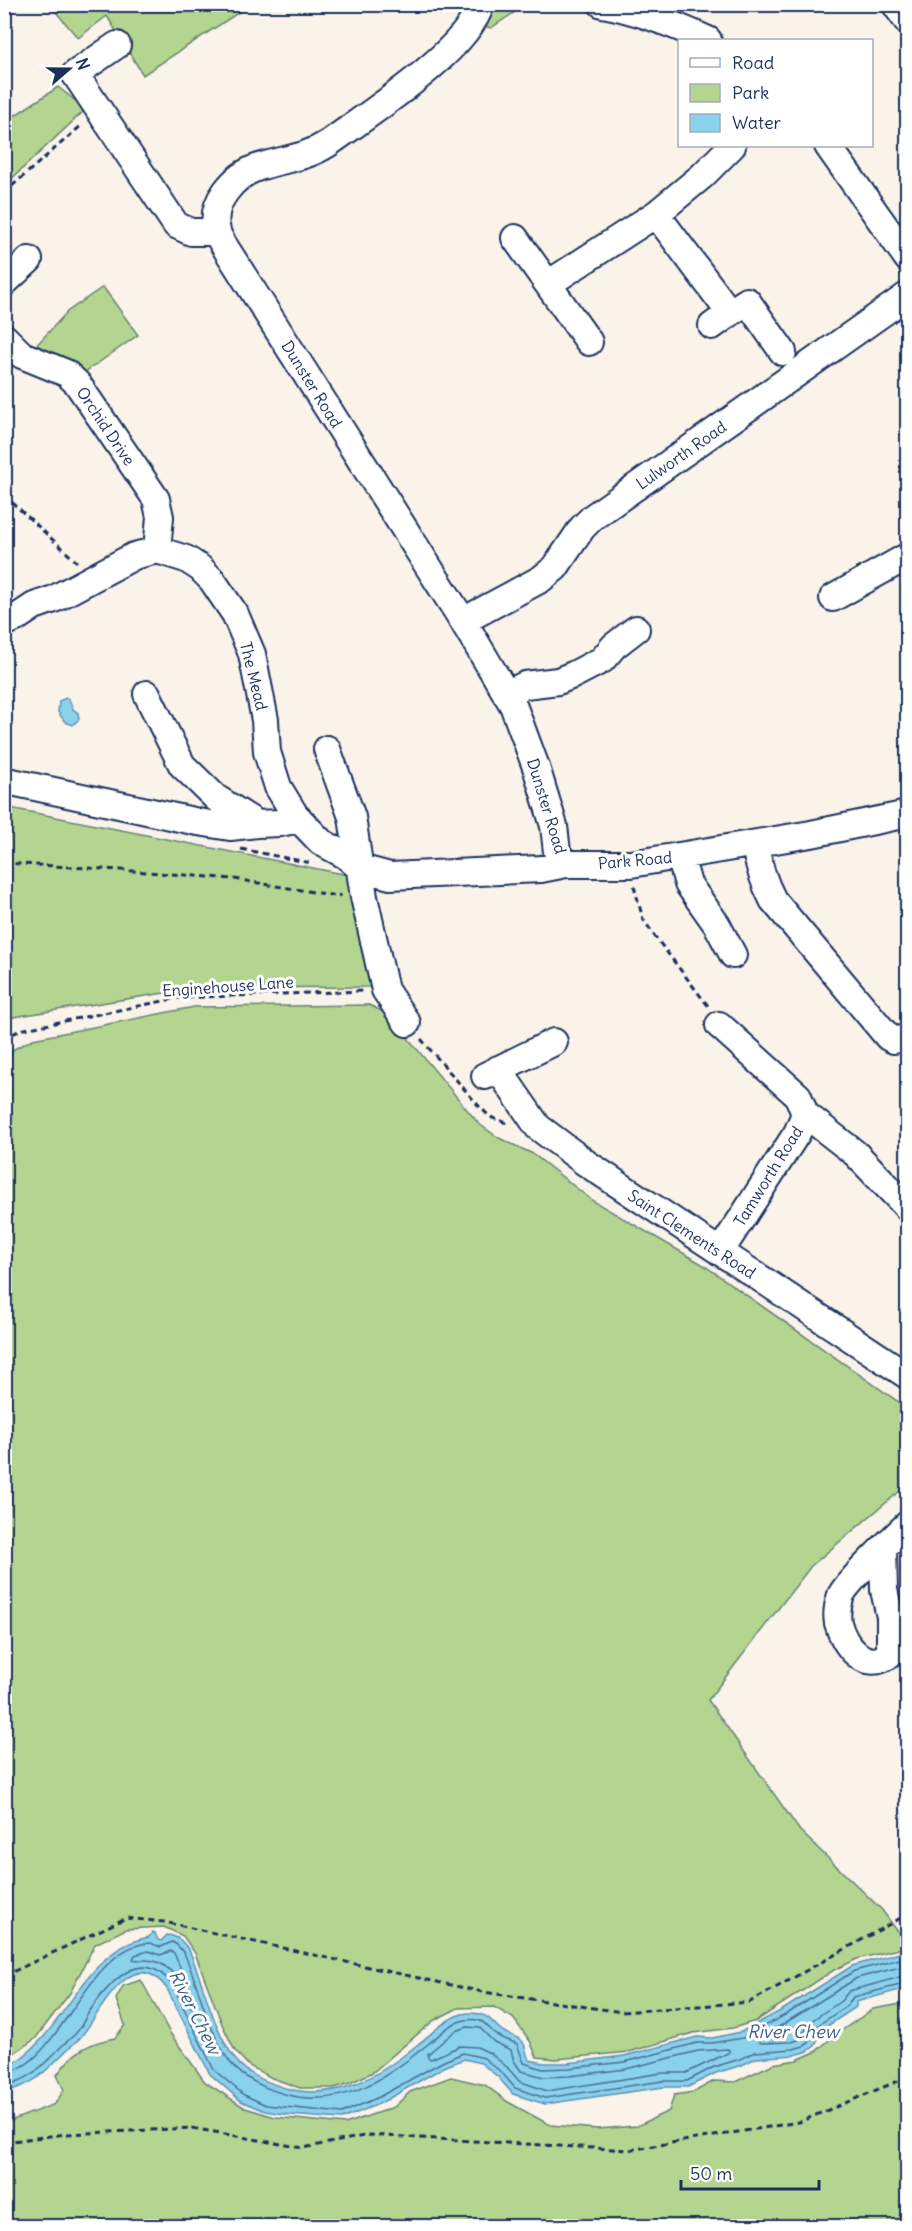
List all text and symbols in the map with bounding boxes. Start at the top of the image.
north arrow [39,39,99,99]
legend [678,39,873,147]
text: Road [732,51,775,74]
text: N [72,55,94,72]
text: Park [732,81,769,104]
text: Water [732,111,782,134]
street label: Dunster Road [277,337,347,431]
street label: Orchid Drive [72,383,140,469]
street label: Lulworth Road [632,417,730,493]
street label: The Mead [236,640,272,712]
street label: Dunster Road [523,756,571,856]
street label: Park Road [597,847,673,873]
street label: Enginehouse Lane [162,971,294,1001]
street label: Tamworth Road [729,1122,807,1230]
street label: Saint Clements Road [624,1185,760,1283]
water label: River Chew [164,1966,227,2060]
water label: River Chew [747,2020,841,2043]
scale bar [681,2153,819,2191]
text: 50 m [690,2162,732,2185]

